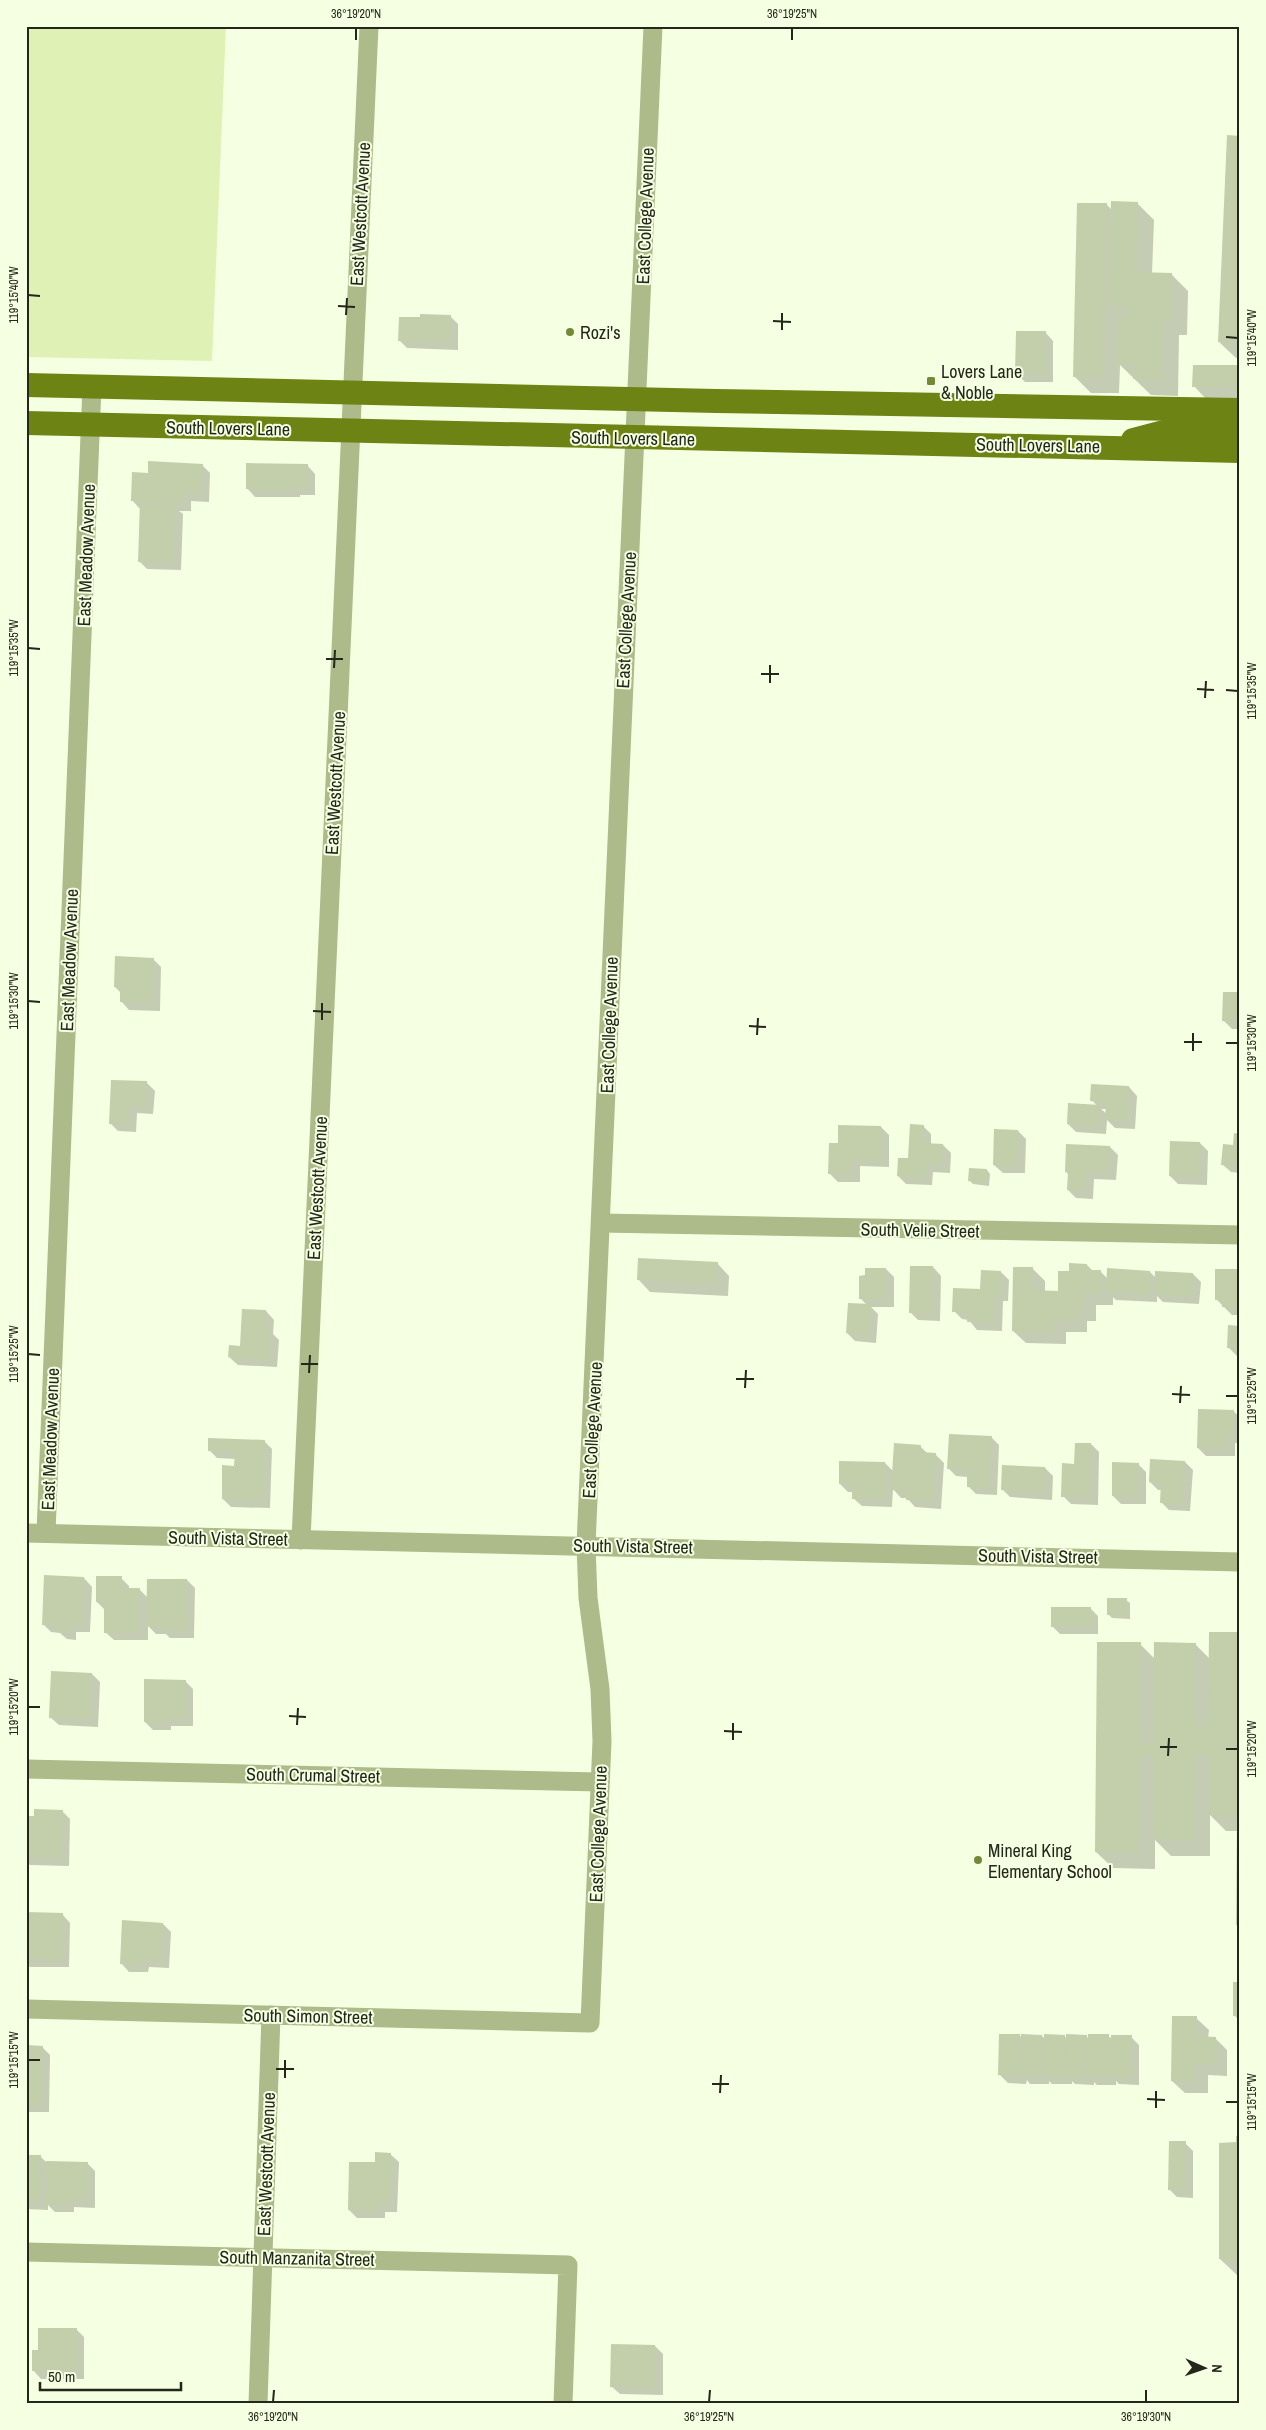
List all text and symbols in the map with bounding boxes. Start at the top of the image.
text: 36°19'20"N [331,6,381,22]
text: 36°19'25"N [767,6,817,22]
street label: East Westcott Avenue [344,141,376,287]
street label: East College Avenue [630,147,660,285]
text: 119°15'40"W [6,266,22,324]
text: 119°15'40"W [1244,309,1260,367]
place label: Rozi's [580,320,621,345]
marker: Rozi's [564,326,576,338]
place label: Lovers Lane & Noble [941,359,1022,405]
marker: Lovers Lane & Noble [925,375,937,387]
street label: South Lovers Lane [166,414,290,442]
street label: South Lovers Lane [571,424,695,452]
street label: South Lovers Lane [976,431,1100,459]
street label: East Meadow Avenue [71,483,101,627]
street label: East College Avenue [610,551,642,689]
text: 119°15'35"W [6,619,22,677]
text: 119°15'35"W [1244,662,1260,720]
street label: East Westcott Avenue [319,710,351,856]
street label: East Meadow Avenue [54,888,84,1032]
street label: East College Avenue [594,956,624,1094]
text: 119°15'30"W [6,972,22,1030]
text: 119°15'30"W [1244,1014,1260,1072]
street label: East Westcott Avenue [301,1115,333,1261]
street label: South Velie Street [860,1216,980,1244]
text: 119°15'25"W [6,1325,22,1383]
street label: East College Avenue [576,1361,608,1499]
street label: East Meadow Avenue [35,1367,65,1511]
text: 119°15'25"W [1244,1367,1260,1425]
street label: South Vista Street [168,1524,288,1552]
street label: South Vista Street [573,1532,693,1560]
street label: South Vista Street [978,1542,1098,1570]
text: 119°15'20"W [6,1678,22,1736]
text: 119°15'20"W [1244,1720,1260,1778]
street label: South Crumal Street [246,1761,380,1789]
street label: East College Avenue [583,1765,613,1903]
place label: Mineral King Elementary School [988,1838,1112,1884]
marker: Mineral King Elementary School [972,1854,984,1866]
street label: South Simon Street [243,2002,373,2030]
text: 119°15'15"W [6,2031,22,2089]
text: 119°15'15"W [1244,2073,1260,2131]
street label: East Westcott Avenue [251,2092,281,2236]
street label: South Manzanita Street [219,2244,375,2272]
north arrow [1178,2342,1228,2392]
scale bar [40,2360,181,2392]
text: N [1208,2364,1226,2373]
text: 50 m [48,2366,75,2387]
text: 36°19'20"N [248,2409,298,2425]
text: 36°19'25"N [684,2409,734,2425]
text: 36°19'30"N [1121,2409,1171,2425]

